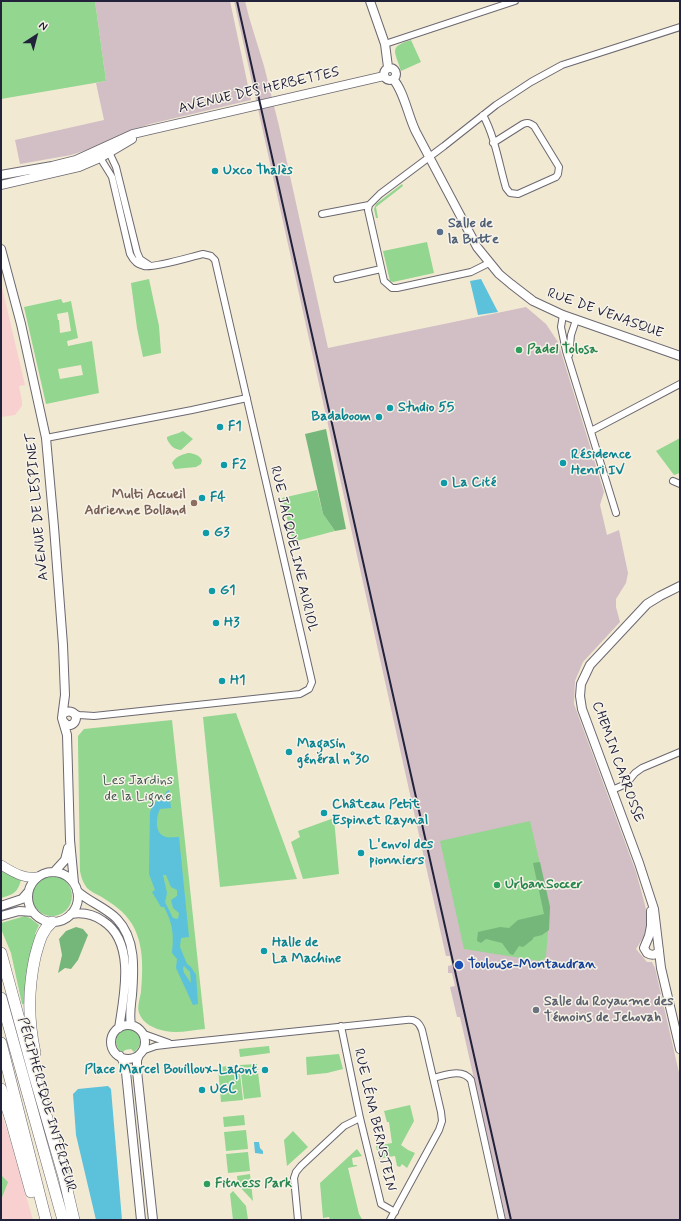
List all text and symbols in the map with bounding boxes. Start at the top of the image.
north arrow [16,16,56,56]
text: N [36,18,50,34]
street label: AVENUE DES HERBETTES [177,64,341,118]
place label: Uxco Thalès [223,163,293,179]
marker: Uxco Thalès [210,166,220,176]
place label: Salle de la Butte [448,216,499,248]
marker: Salle de la Butte [435,227,445,237]
street label: RUE DE VENASQUE [545,285,665,343]
place label: Padel Tolosa [527,342,598,358]
marker: Padel Tolosa [514,345,524,355]
place label: Studio 55 [398,400,454,416]
marker: Studio 55 [385,403,395,413]
place label: Badaboom [311,409,371,425]
marker: Badaboom [374,412,384,422]
place label: F1 [228,419,242,435]
marker: F1 [215,422,225,432]
street label: AVENUE DE LESPINET [23,433,53,581]
place label: Résidence Henri IV [571,447,631,480]
place label: F2 [232,457,246,473]
marker: Résidence Henri IV [558,458,568,468]
marker: F2 [219,460,229,470]
street label: RUE JACQUELINE AURIOL [266,464,320,634]
place label: La Cité [452,475,496,491]
marker: La Cité [439,478,449,488]
place label: Multi Accueil Adrienne Bolland [85,487,186,520]
place label: F4 [210,490,226,506]
marker: F4 [197,493,207,503]
marker: Multi Accueil Adrienne Bolland [189,498,199,508]
place label: G3 [214,525,230,541]
marker: G3 [201,528,211,538]
place label: G1 [220,583,235,599]
marker: G1 [207,586,217,596]
place label: H3 [224,615,239,631]
marker: H3 [211,618,221,628]
place label: H1 [230,673,245,689]
marker: H1 [217,676,227,686]
street label: CHEMIN CARROSSE [587,699,647,825]
place label: Magasin général n°30 [297,736,369,768]
marker: Magasin général n°30 [284,747,294,757]
park label: Les Jardins de la Ligne [103,773,173,806]
place label: Château Petit Espinet Raynal [332,797,428,830]
marker: Château Petit Espinet Raynal [319,808,329,818]
place label: L'envol des pionniers [369,837,433,870]
marker: L'envol des pionniers [356,848,366,858]
place label: UrbanSoccer [505,877,583,893]
marker: UrbanSoccer [492,880,502,890]
place label: Halle de La Machine [272,935,341,968]
marker: Halle de La Machine [259,946,269,956]
place label: Toulouse-Montaudran [468,957,596,973]
marker: Toulouse-Montaudran [453,959,465,971]
place label: Salle du Royaume des Témoins de Jehovah [544,994,674,1026]
marker: Salle du Royaume des Témoins de Jehovah [531,1005,541,1015]
street label: PÉRIPHÉRIQUE INTÉRIEUR [13,1016,79,1194]
street label: RUE LÉNA BERNSTEIN [349,1047,399,1193]
place label: Place Marcel Bouilloux-Lafont [85,1062,257,1078]
marker: Place Marcel Bouilloux-Lafont [260,1065,270,1075]
place label: UGC [210,1082,237,1098]
marker: UGC [197,1085,207,1095]
place label: Fitness Park [215,1176,292,1192]
marker: Fitness Park [202,1179,212,1189]

